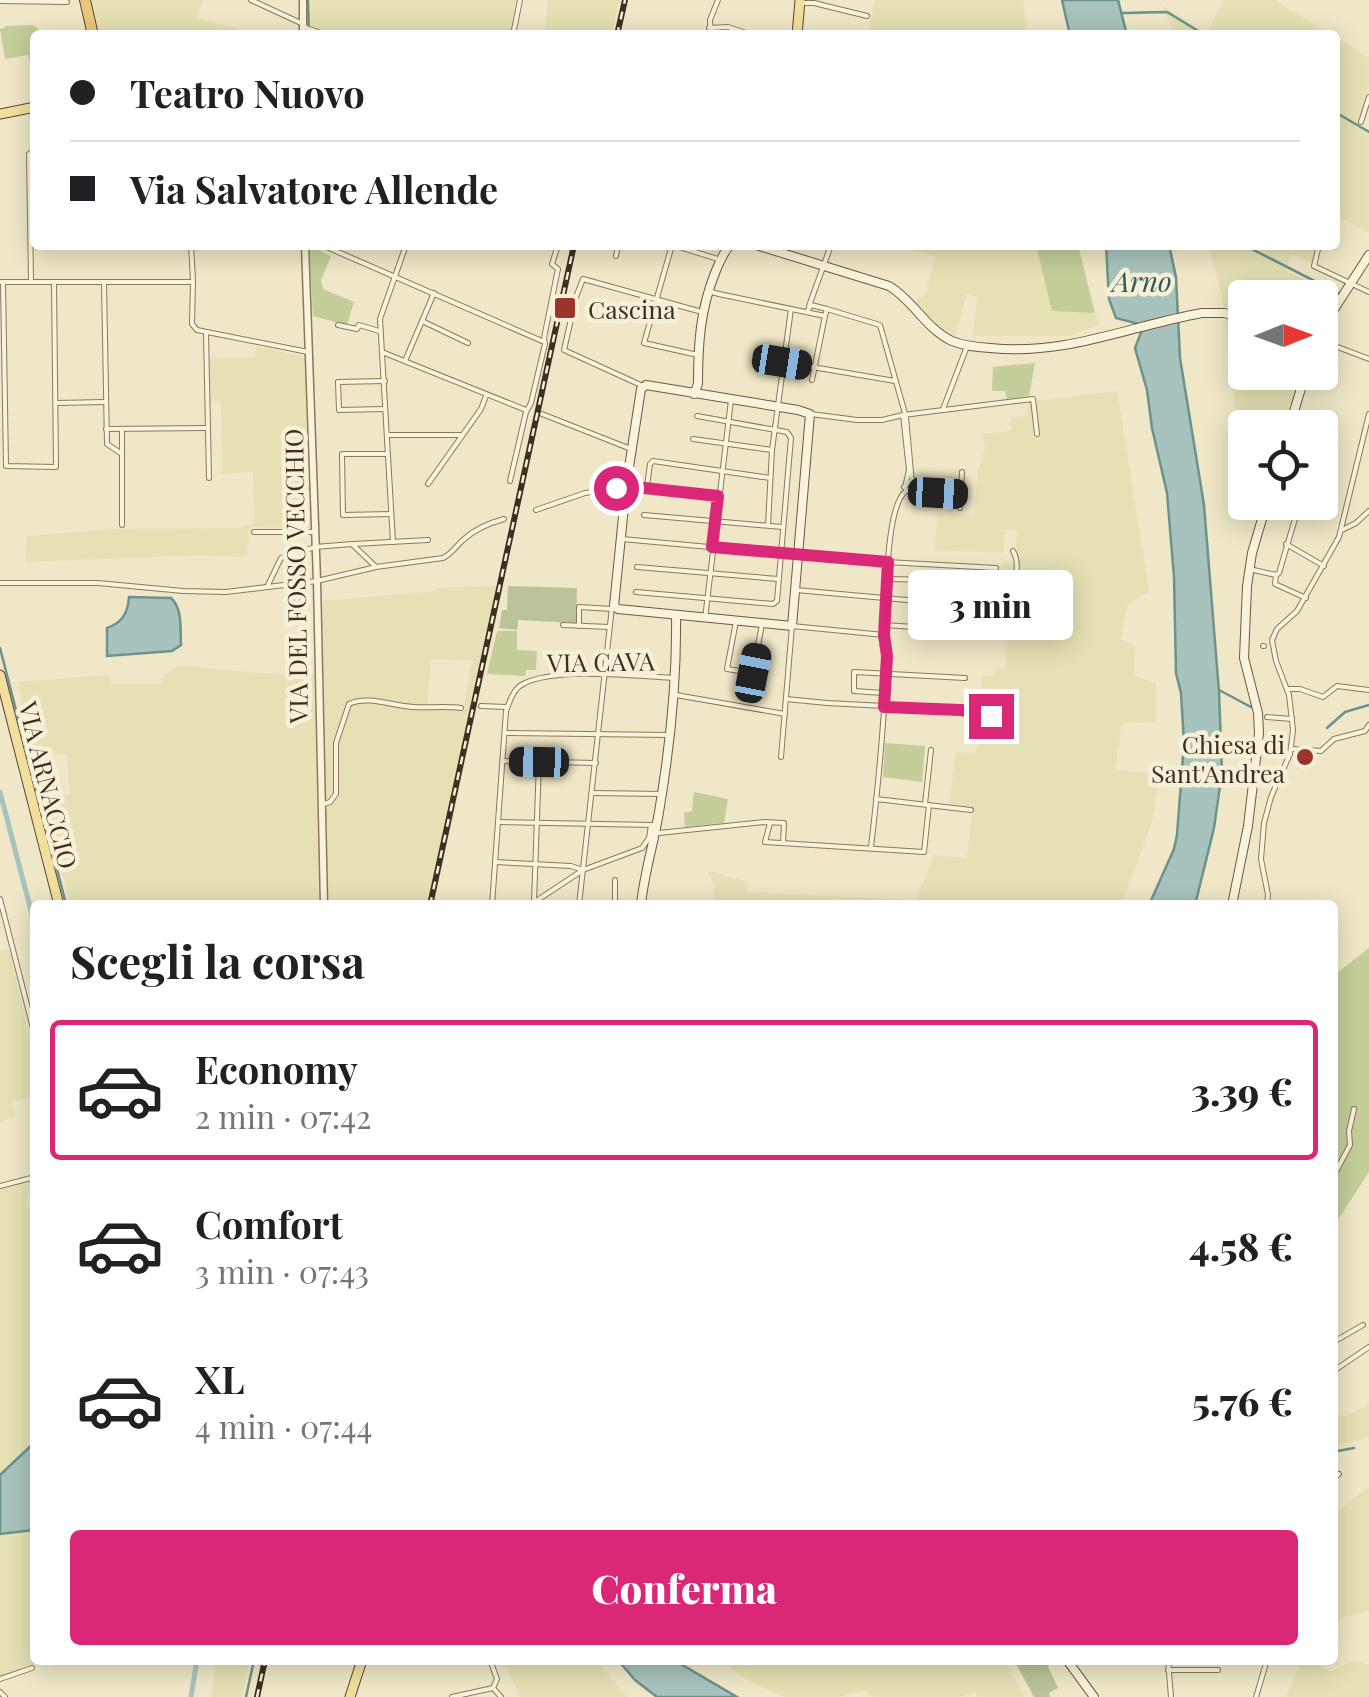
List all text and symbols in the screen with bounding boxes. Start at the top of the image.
text: Teatro Nuovo [130,67,365,118]
text: Via Salvatore Allende [130,163,498,214]
water label: Arno [1109,262,1172,299]
north arrow [1228,280,1338,390]
map controls [1228,280,1338,520]
place label: Cascina [588,292,676,325]
marker: Cascina [552,295,578,321]
car [750,342,814,382]
button: locate [1228,410,1338,520]
street label: VIA DEL FOSSO VECCHIO [276,428,314,725]
route start [594,466,639,511]
car [907,476,969,510]
callout: 3 min [908,571,1074,641]
text: 3 min [949,583,1032,626]
car [733,641,773,705]
street label: VIA CAVA [546,644,655,678]
route end [969,694,1014,739]
street label: VIA ARNACCIO [12,697,86,872]
place label: Chiesa di Sant'Andrea [1151,727,1286,789]
car [509,746,569,778]
marker: Chiesa di Sant'Andrea [1294,746,1316,768]
text: Scegli la corsa [70,930,365,990]
text: Economy [195,1043,358,1094]
icon: car [75,1045,165,1135]
text: 3.39 € [1191,1065,1293,1116]
text: 2 min · 07:42 [195,1094,371,1137]
text: Comfort [195,1198,343,1249]
icon: car [75,1200,165,1290]
text: 4.58 € [1189,1220,1293,1271]
text: 3 min · 07:43 [195,1249,369,1292]
text: XL [195,1353,244,1404]
icon: car [75,1355,165,1445]
text: 5.76 € [1192,1375,1293,1426]
text: 4 min · 07:44 [195,1404,372,1447]
button: Conferma [70,1530,1298,1645]

